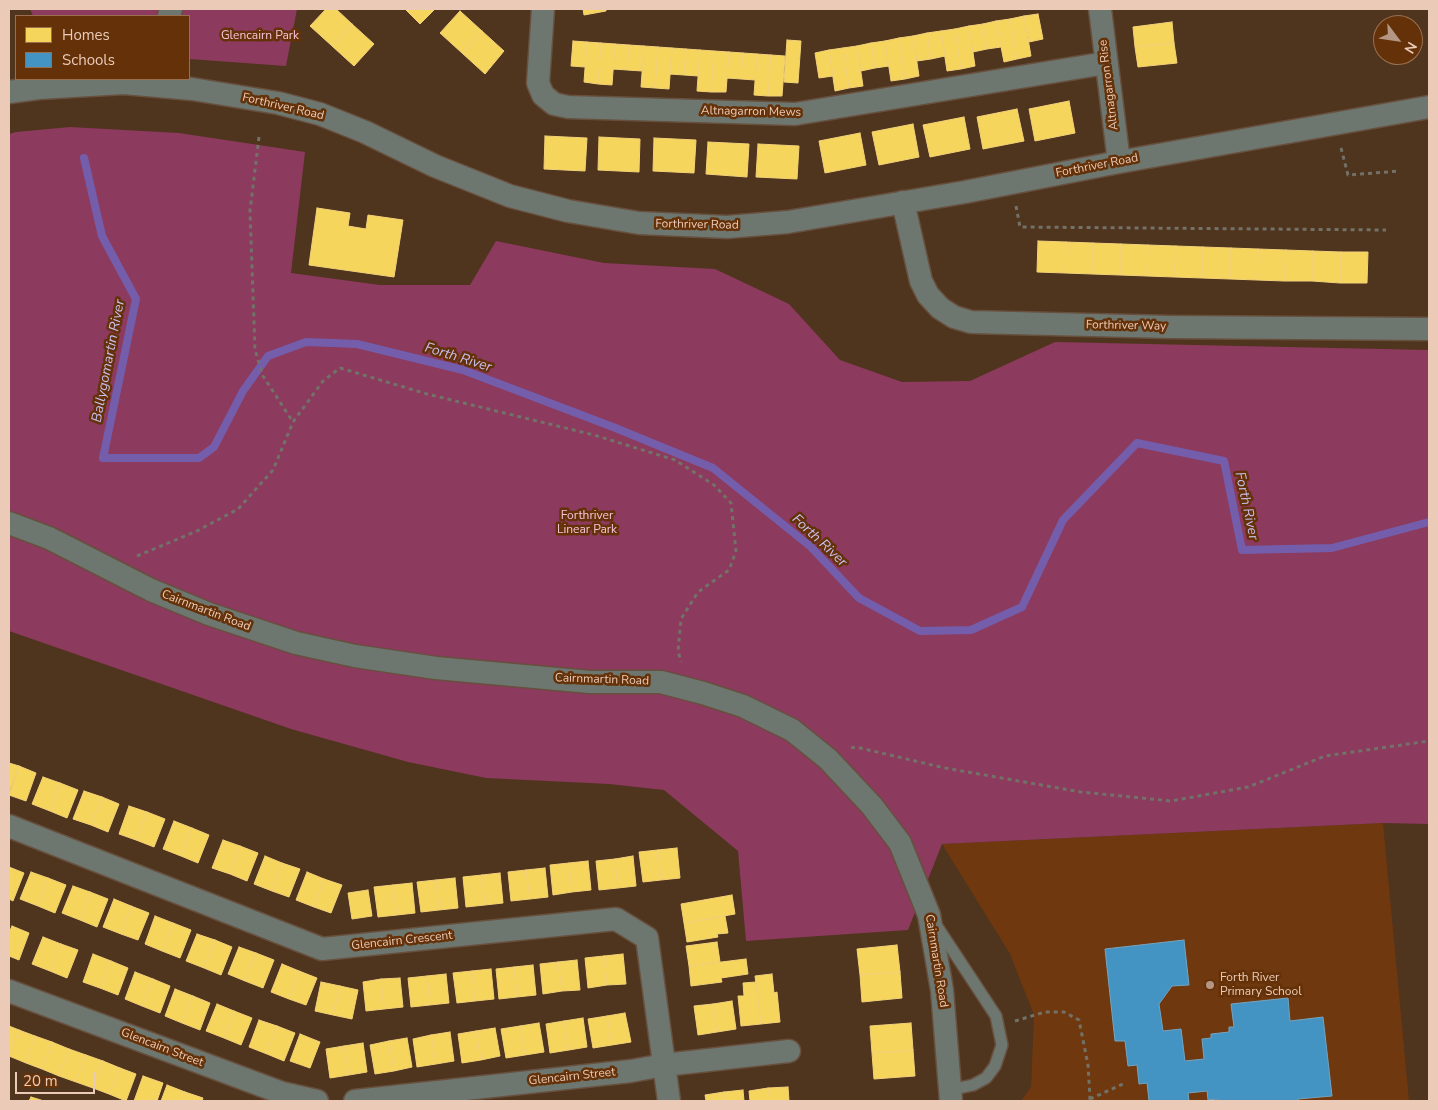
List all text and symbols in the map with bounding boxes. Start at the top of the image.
legend [15,15,190,80]
north arrow [1373,15,1423,65]
text: Homes [62,25,110,45]
park label: Glencairn Park [221,29,299,43]
text: N [1400,38,1421,57]
street label: Altnagarron Rise [1096,39,1122,131]
text: Schools [62,50,115,70]
street label: Forthriver Road [241,91,325,123]
street label: Altnagarron Mews [701,104,801,120]
street label: Forthriver Road [1055,151,1139,181]
street label: Forthriver Road [655,217,739,233]
water label: Ballygomartin River [89,298,129,424]
street label: Forthriver Way [1086,318,1166,334]
water label: Forth River [422,340,494,376]
water label: Forth River [1231,470,1261,542]
park label: Forthriver Linear Park [557,509,617,537]
water label: Forth River [788,511,850,571]
street label: Cairnmartin Road [159,587,253,635]
street label: Cairnmartin Road [555,671,649,689]
street label: Cairnmartin Road [922,913,950,1009]
street label: Glencairn Crescent [351,929,453,953]
place label: Forth River Primary School [1220,971,1302,999]
marker: Forth River Primary School [1204,979,1216,991]
street label: Glencairn Street [119,1026,205,1070]
scale bar [18,1062,98,1094]
street label: Glencairn Street [528,1065,616,1089]
text: 20 m [23,1071,58,1091]

